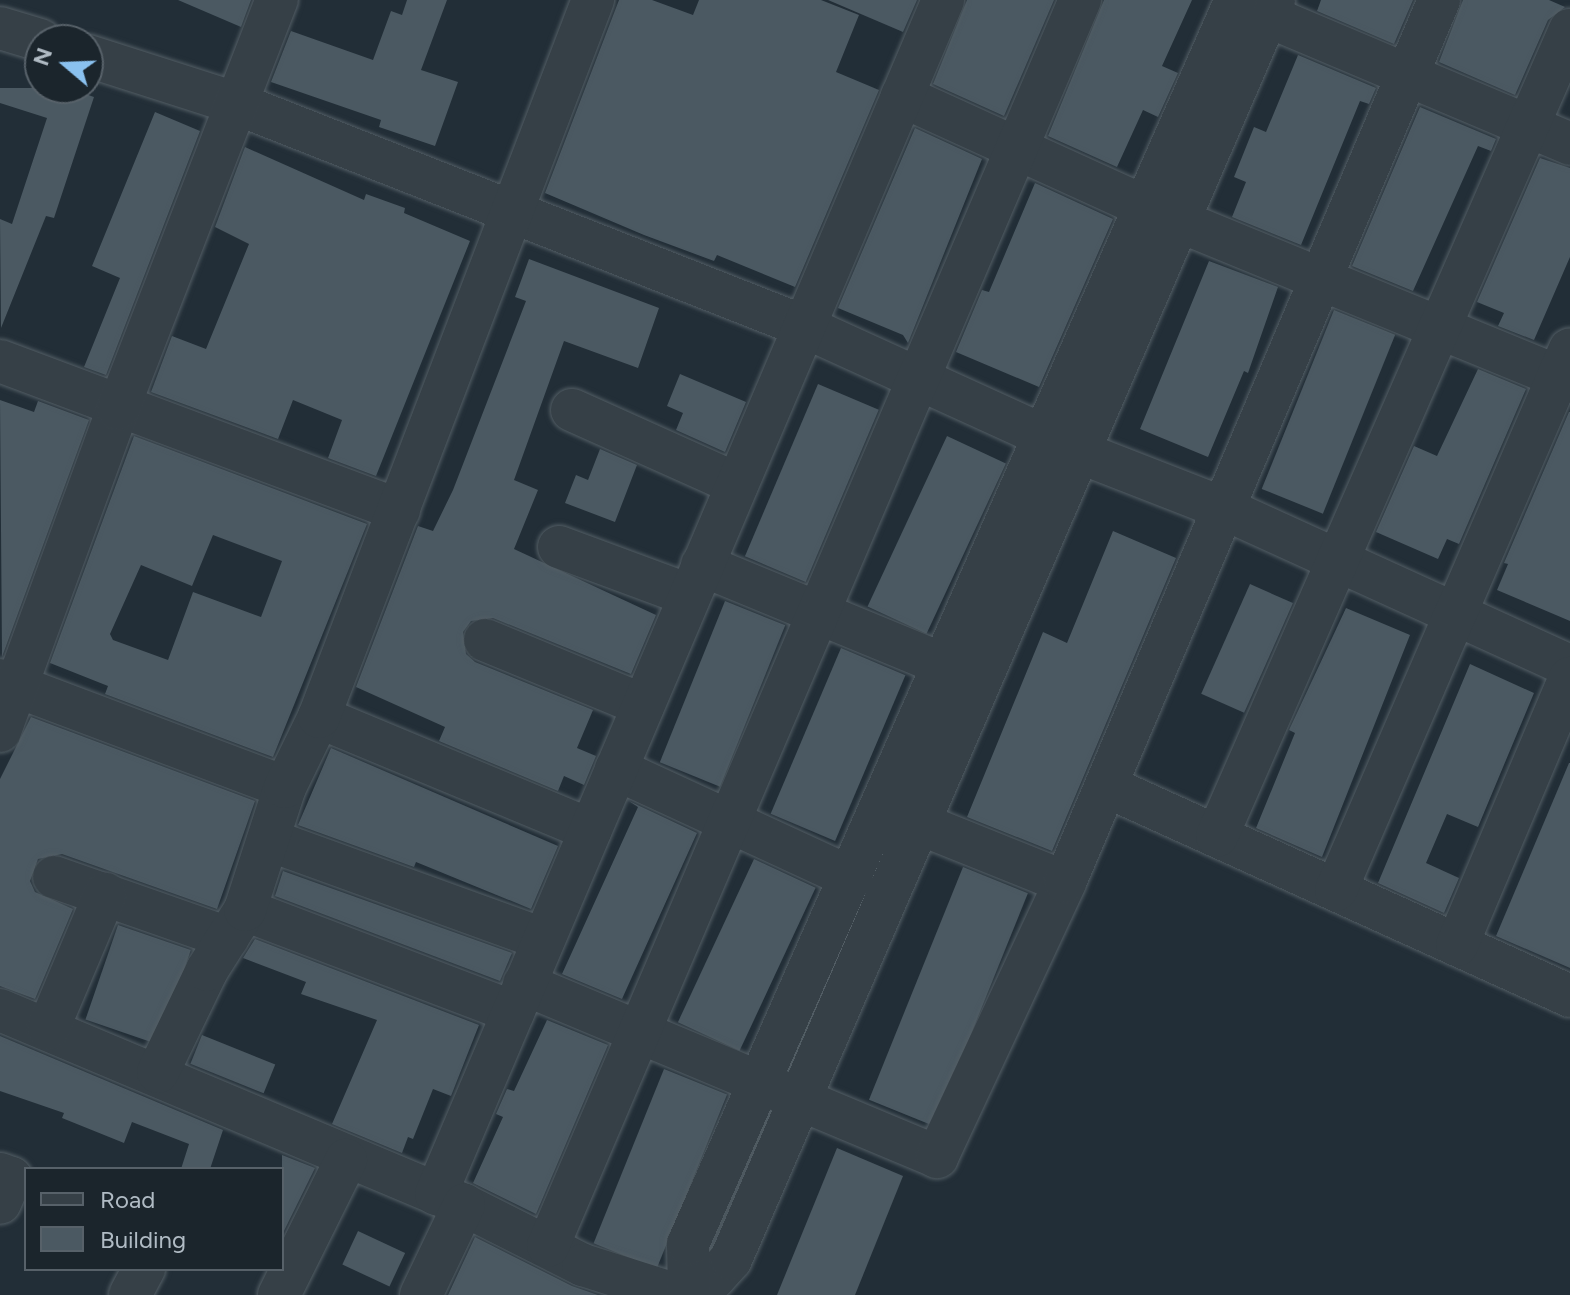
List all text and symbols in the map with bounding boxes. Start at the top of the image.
north arrow [24,24,104,104]
text: N [27,44,58,69]
legend [24,1167,284,1271]
text: Road [100,1185,155,1214]
text: Building [100,1225,186,1254]

